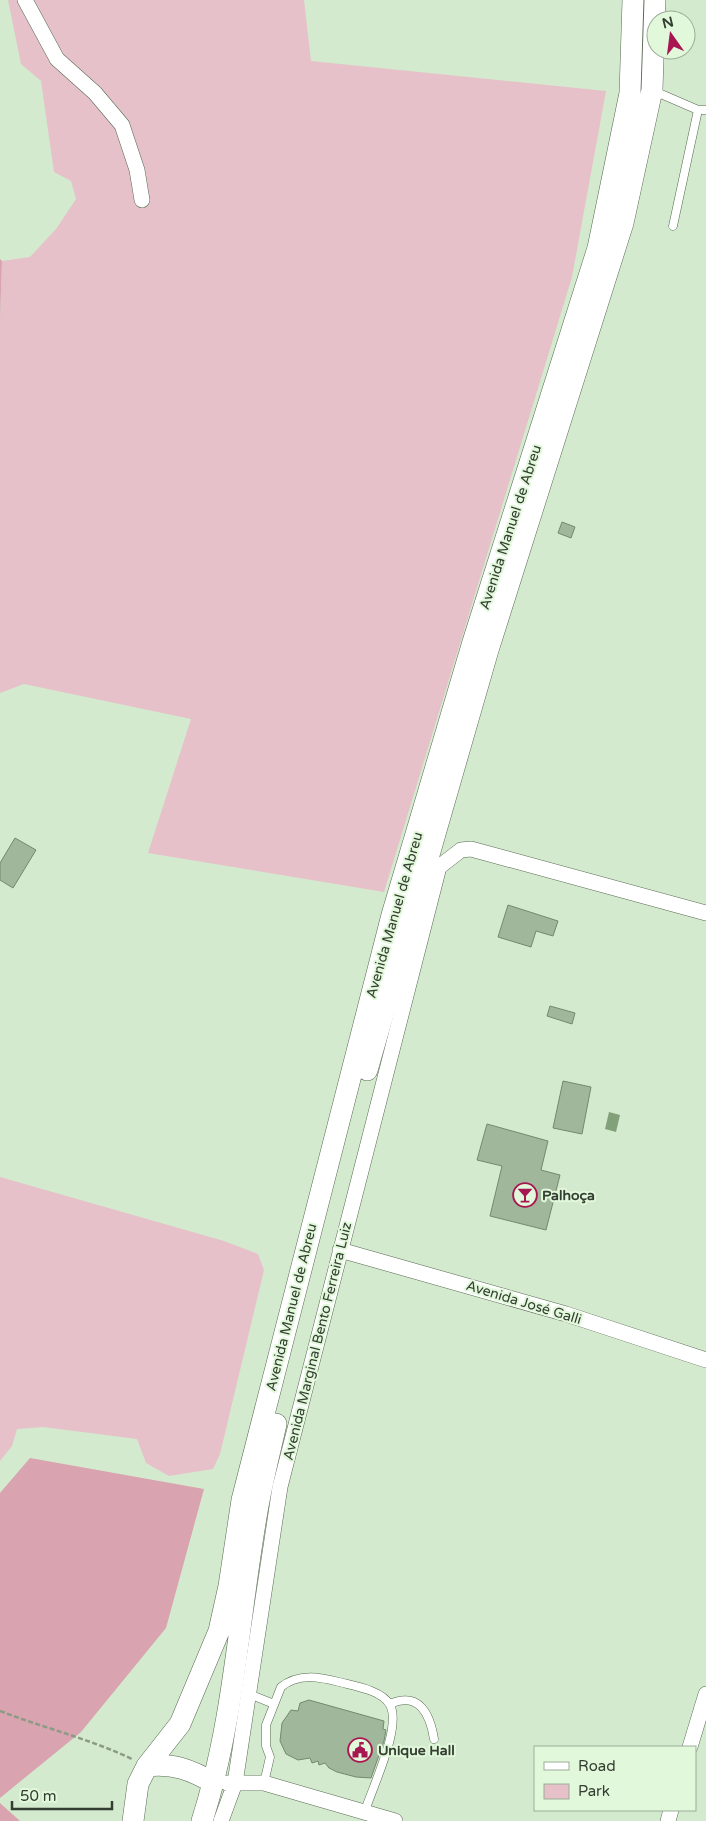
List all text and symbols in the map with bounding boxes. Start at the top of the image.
north arrow [646,10,696,60]
text: N [660,13,675,32]
street label: Avenida Manuel de Abreu [476,443,545,612]
street label: Avenida Manuel de Abreu [363,830,426,1000]
bar icon: Palhoça [512,1182,538,1208]
place label: Palhoça [542,1187,595,1204]
street label: Avenida Marginal Bento Ferreira Luiz [280,1220,355,1462]
street label: Avenida Manuel de Abreu [262,1222,321,1393]
street label: Avenida José Galli [464,1277,584,1328]
public building icon: Unique Hall [347,1737,373,1763]
place label: Unique Hall [378,1742,455,1759]
legend [534,1746,696,1811]
text: Road [578,1757,616,1775]
scale bar [12,1778,112,1810]
text: Park [578,1782,610,1800]
text: 50 m [20,1787,57,1805]

